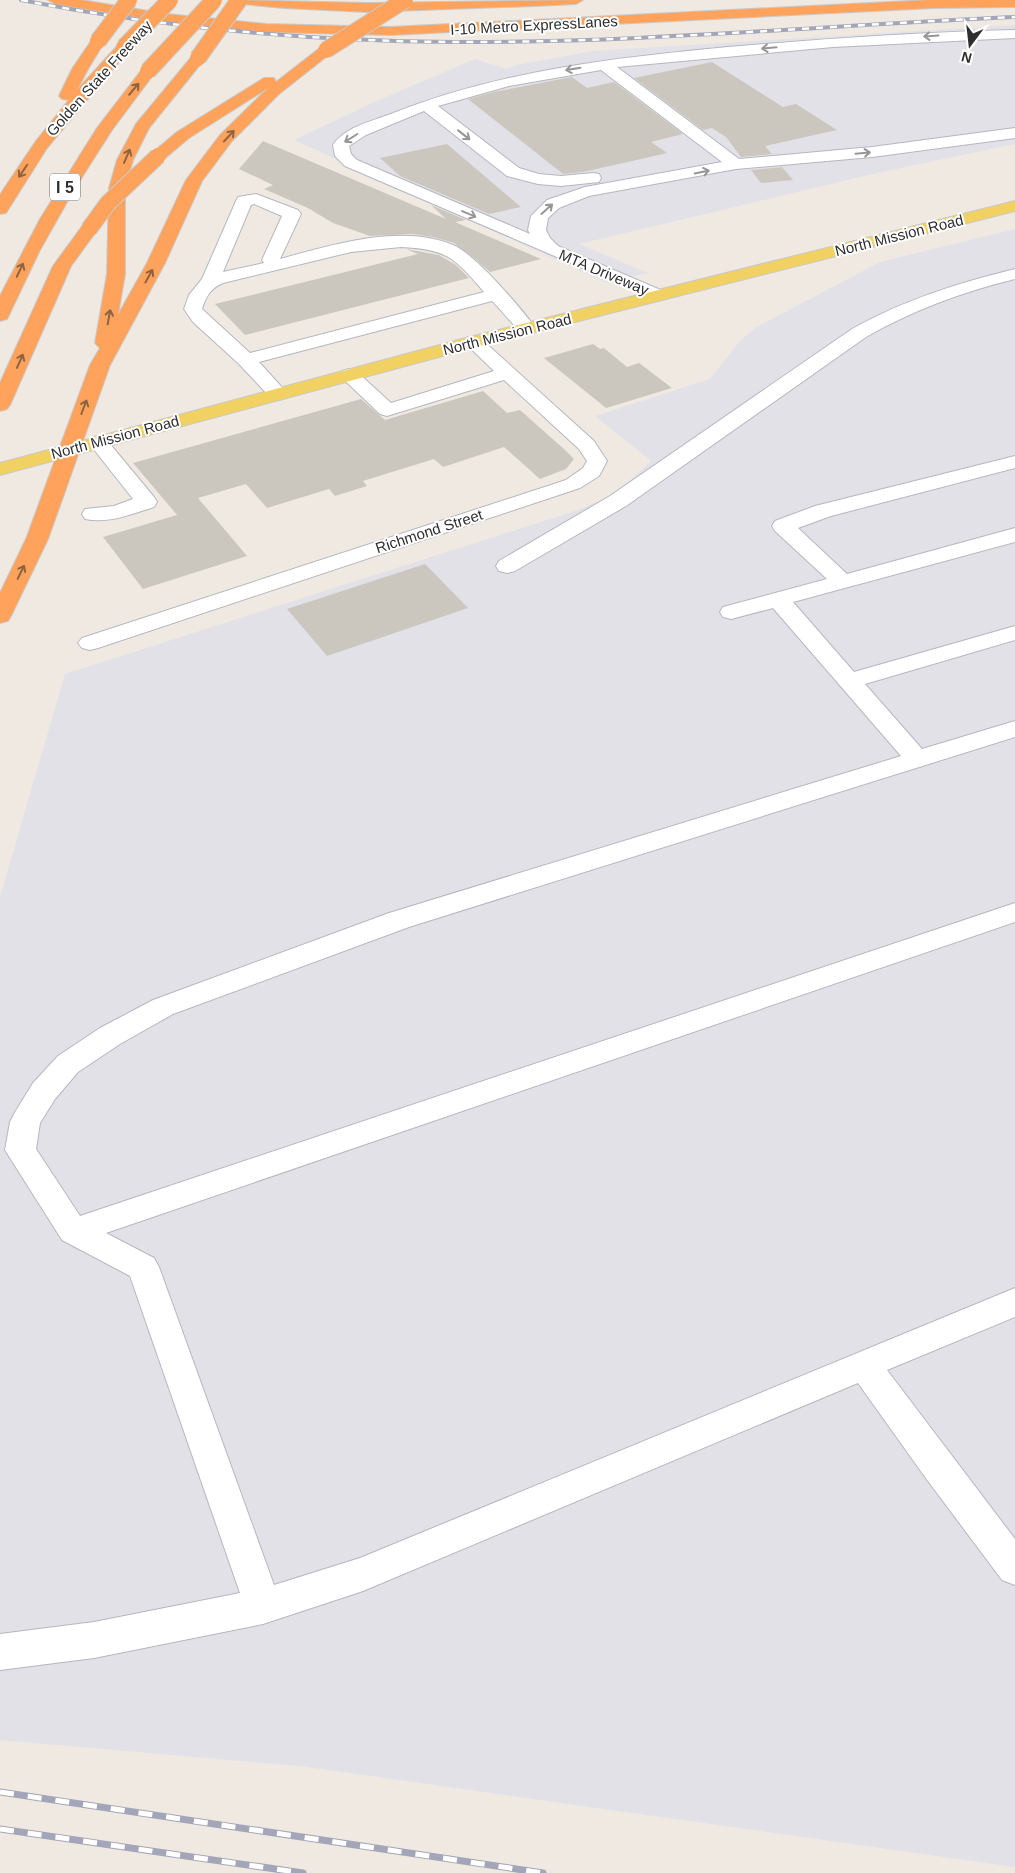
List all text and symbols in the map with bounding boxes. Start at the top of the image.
street label: I-10 Metro ExpressLanes [450,12,618,38]
street label: Golden State Freeway [43,16,156,139]
north arrow [945,20,995,70]
one-way arrow [924,32,940,41]
one-way arrow [761,43,777,52]
text: N [960,49,974,67]
one-way arrow [565,65,581,75]
one-way arrow [128,82,139,95]
one-way arrow [223,129,235,142]
one-way arrow [457,129,470,140]
one-way arrow [344,133,358,143]
one-way arrow [855,148,871,158]
one-way arrow [123,149,133,164]
one-way arrow [18,164,28,178]
one-way arrow [693,166,709,176]
road number: I 5 [50,173,80,200]
one-way arrow [541,203,554,215]
one-way arrow [461,209,476,219]
street label: North Mission Road [833,211,965,259]
street label: MTA Driveway [557,246,652,299]
one-way arrow [16,263,25,278]
one-way arrow [145,269,154,284]
one-way arrow [104,309,114,325]
street label: North Mission Road [441,310,573,358]
one-way arrow [15,354,25,369]
one-way arrow [80,400,89,415]
street label: North Mission Road [49,412,181,462]
street label: Richmond Street [373,505,486,556]
one-way arrow [17,565,26,580]

